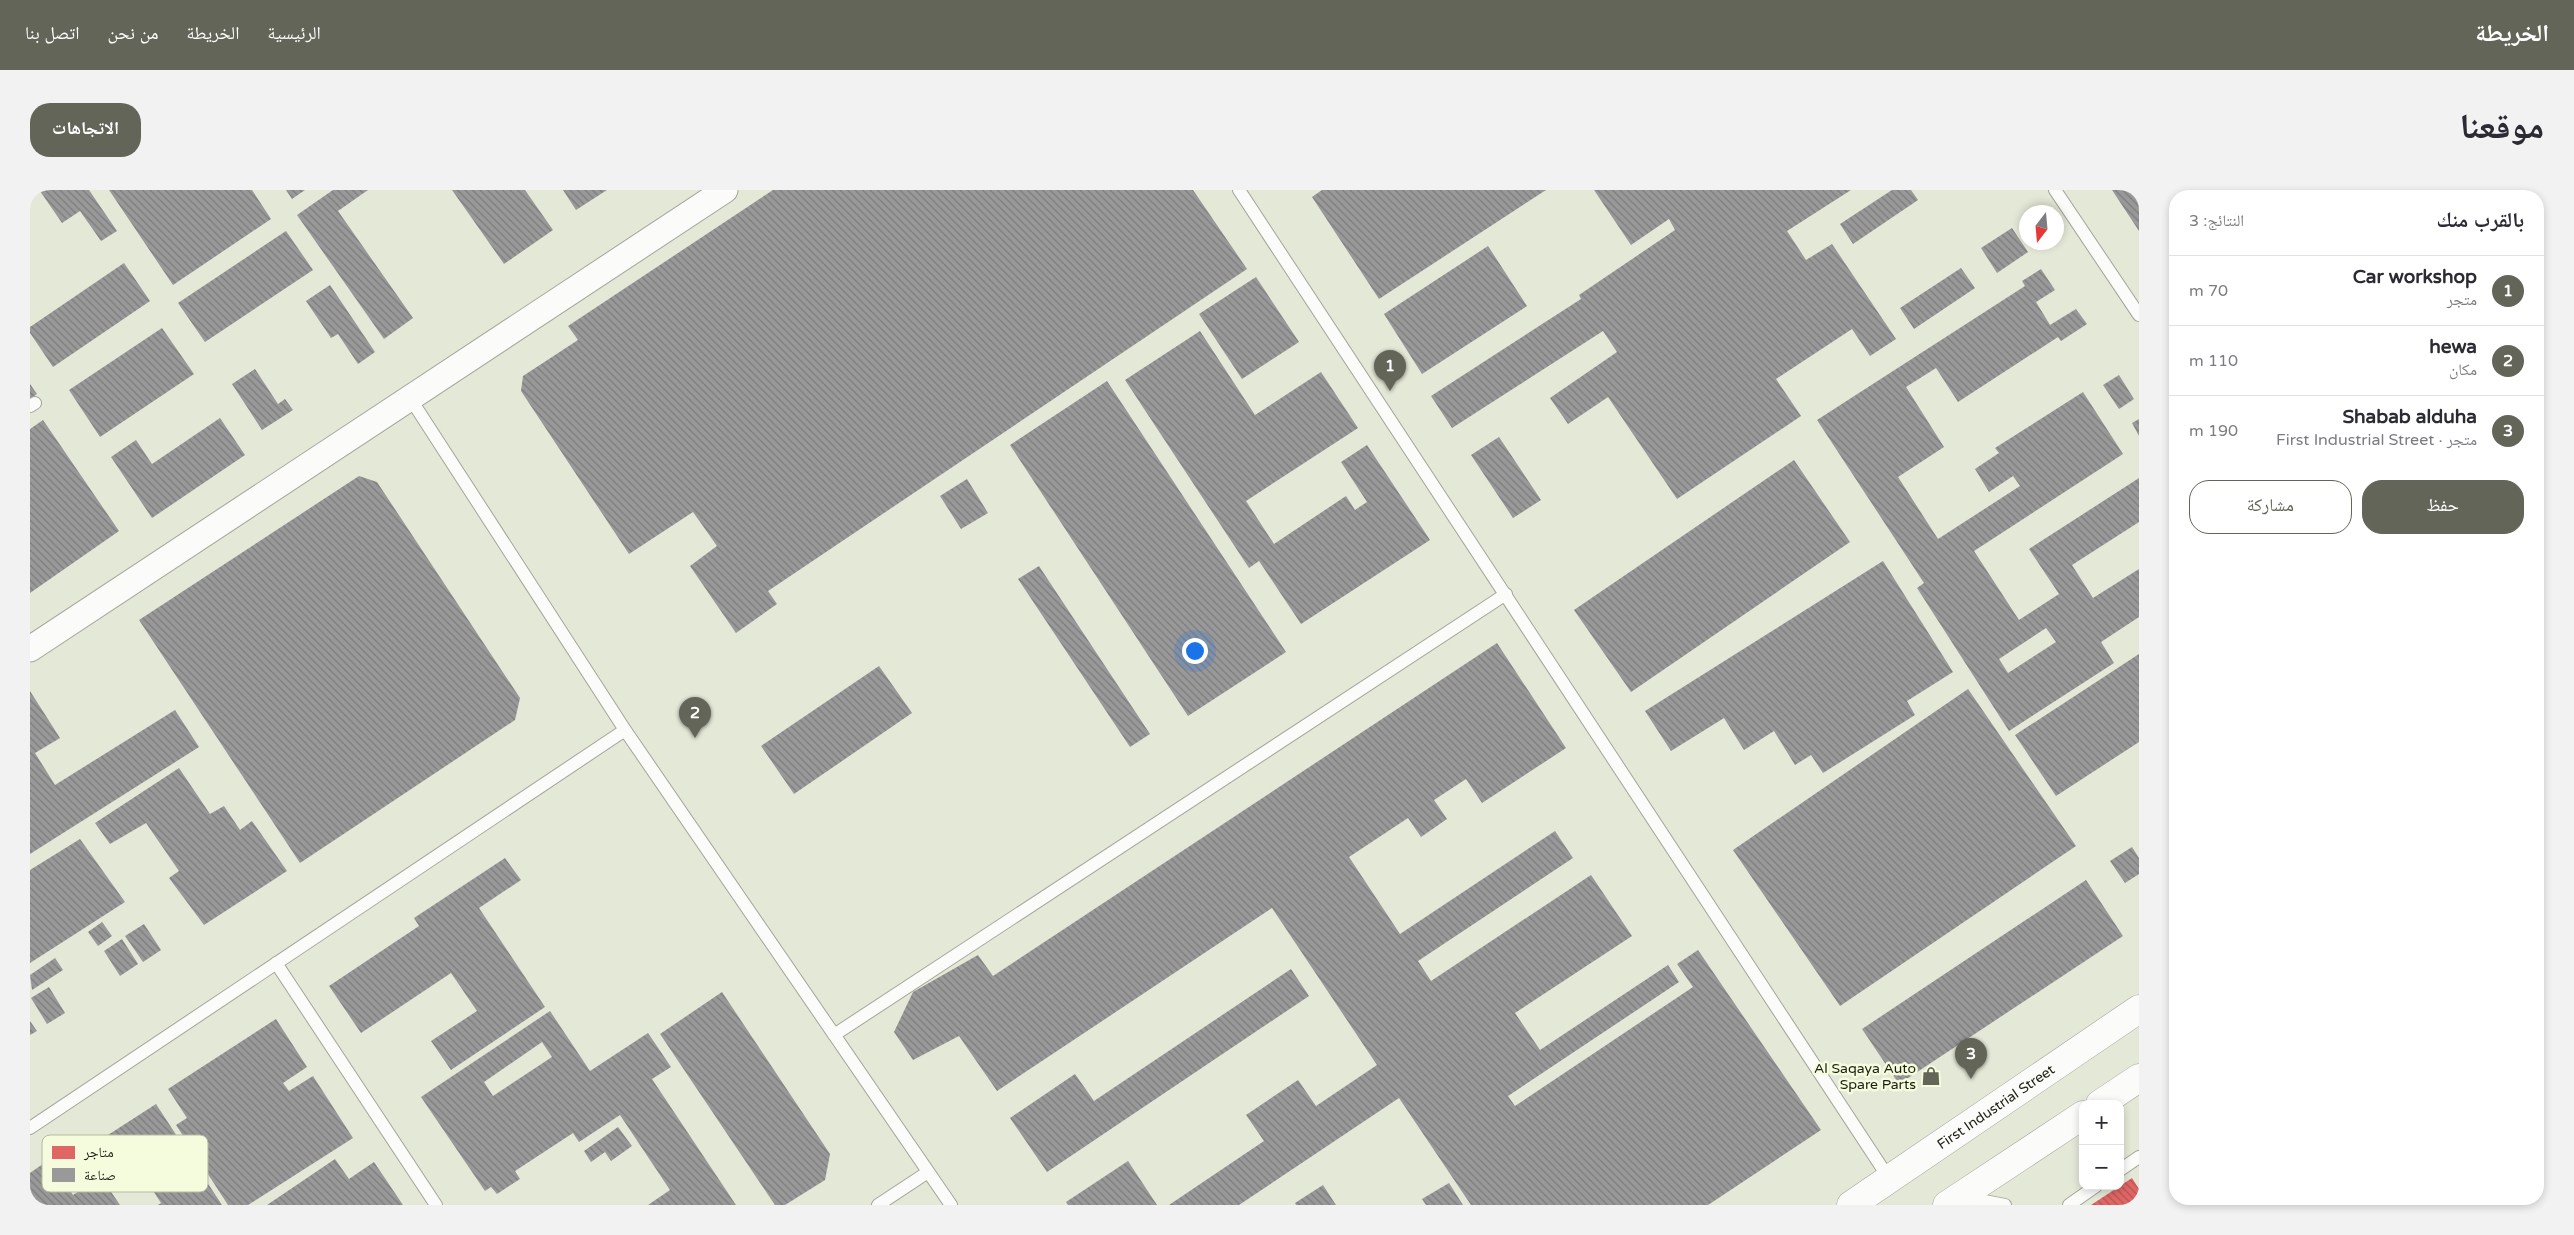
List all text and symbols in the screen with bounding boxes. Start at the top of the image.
text: الخريطة [2475,19,2549,48]
text: اتصل بنا [25,22,80,44]
text: من نحن [108,22,158,44]
text: الخريطة [186,22,239,44]
text: الرئيسية [267,22,321,44]
button: الاتجاهات [30,103,141,157]
text: موقعنا [2459,106,2544,148]
north arrow [2019,205,2064,250]
text: بالقرب منك [2437,208,2524,233]
text: النتائج: 3 [2189,211,2244,231]
text: Car workshop [2353,266,2477,288]
text: 70 m [2189,281,2228,301]
text: 1 [2503,281,2513,301]
text: متجر [2447,290,2477,310]
text: hewa [2429,336,2477,358]
pin: 1 [1374,350,1406,391]
text: 110 m [2189,351,2238,371]
text: 2 [2503,351,2513,371]
text: مكان [2449,360,2477,380]
text: Shabab alduha [2342,406,2477,428]
text: 190 m [2189,421,2238,441]
text: 3 [2503,421,2513,441]
text: متجر · First Industrial Street [2276,430,2477,450]
button: مشاركة [2189,480,2352,534]
button: حفظ [2362,480,2524,534]
your location [1182,638,1208,664]
pin: 2 [679,697,711,738]
pin: 3 [1955,1038,1987,1079]
place label: Al Saqaya Auto Spare Parts [1814,1060,1916,1093]
street label: First Industrial Street [1934,1060,2058,1153]
shop icon: Al Saqaya Auto Spare Parts [1920,1065,1942,1087]
map controls [2079,1100,2124,1190]
button: + [2079,1100,2124,1145]
legend [42,1135,208,1192]
text: متاجر [83,1144,114,1161]
button: − [2079,1145,2124,1190]
text: صناعة [84,1167,116,1184]

